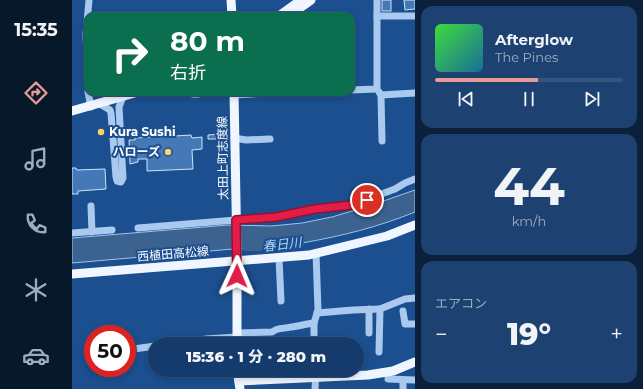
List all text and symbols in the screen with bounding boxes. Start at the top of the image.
text: 15:35 [14,19,58,41]
text: 80 m [170,24,245,58]
icon: right [104,28,156,80]
text: Afterglow [495,30,573,49]
text: The Pines [495,49,558,65]
text: 右折 [170,62,206,84]
icon: directions [22,79,50,107]
icon: previous [455,88,477,110]
icon: pause [518,88,540,110]
icon: next [581,88,603,110]
street label: 太田上町志度線 [214,116,231,200]
place label: Kura Sushi [109,124,176,139]
marker: Kura Sushi [96,127,106,137]
place label: ハローズ [113,144,160,159]
icon: music [22,145,50,173]
marker: ハローズ [163,147,173,157]
text: 44 [493,155,565,218]
pin [350,183,384,217]
icon: arrive [356,189,378,211]
icon: phone [22,210,50,238]
text: km/h [512,213,546,229]
water label: 春日川 [262,233,304,254]
street label: 西植田高松線 [136,243,209,264]
position arrow [216,255,258,297]
icon: climate [22,276,50,304]
text: エアコン [435,295,487,311]
text: 19° [507,316,551,353]
text: − [435,321,448,348]
text: + [610,321,623,348]
speed limit sign: 50 [84,325,136,377]
icon: car [22,342,50,370]
text: 15:36 · 1 分 · 280 m [186,347,326,366]

